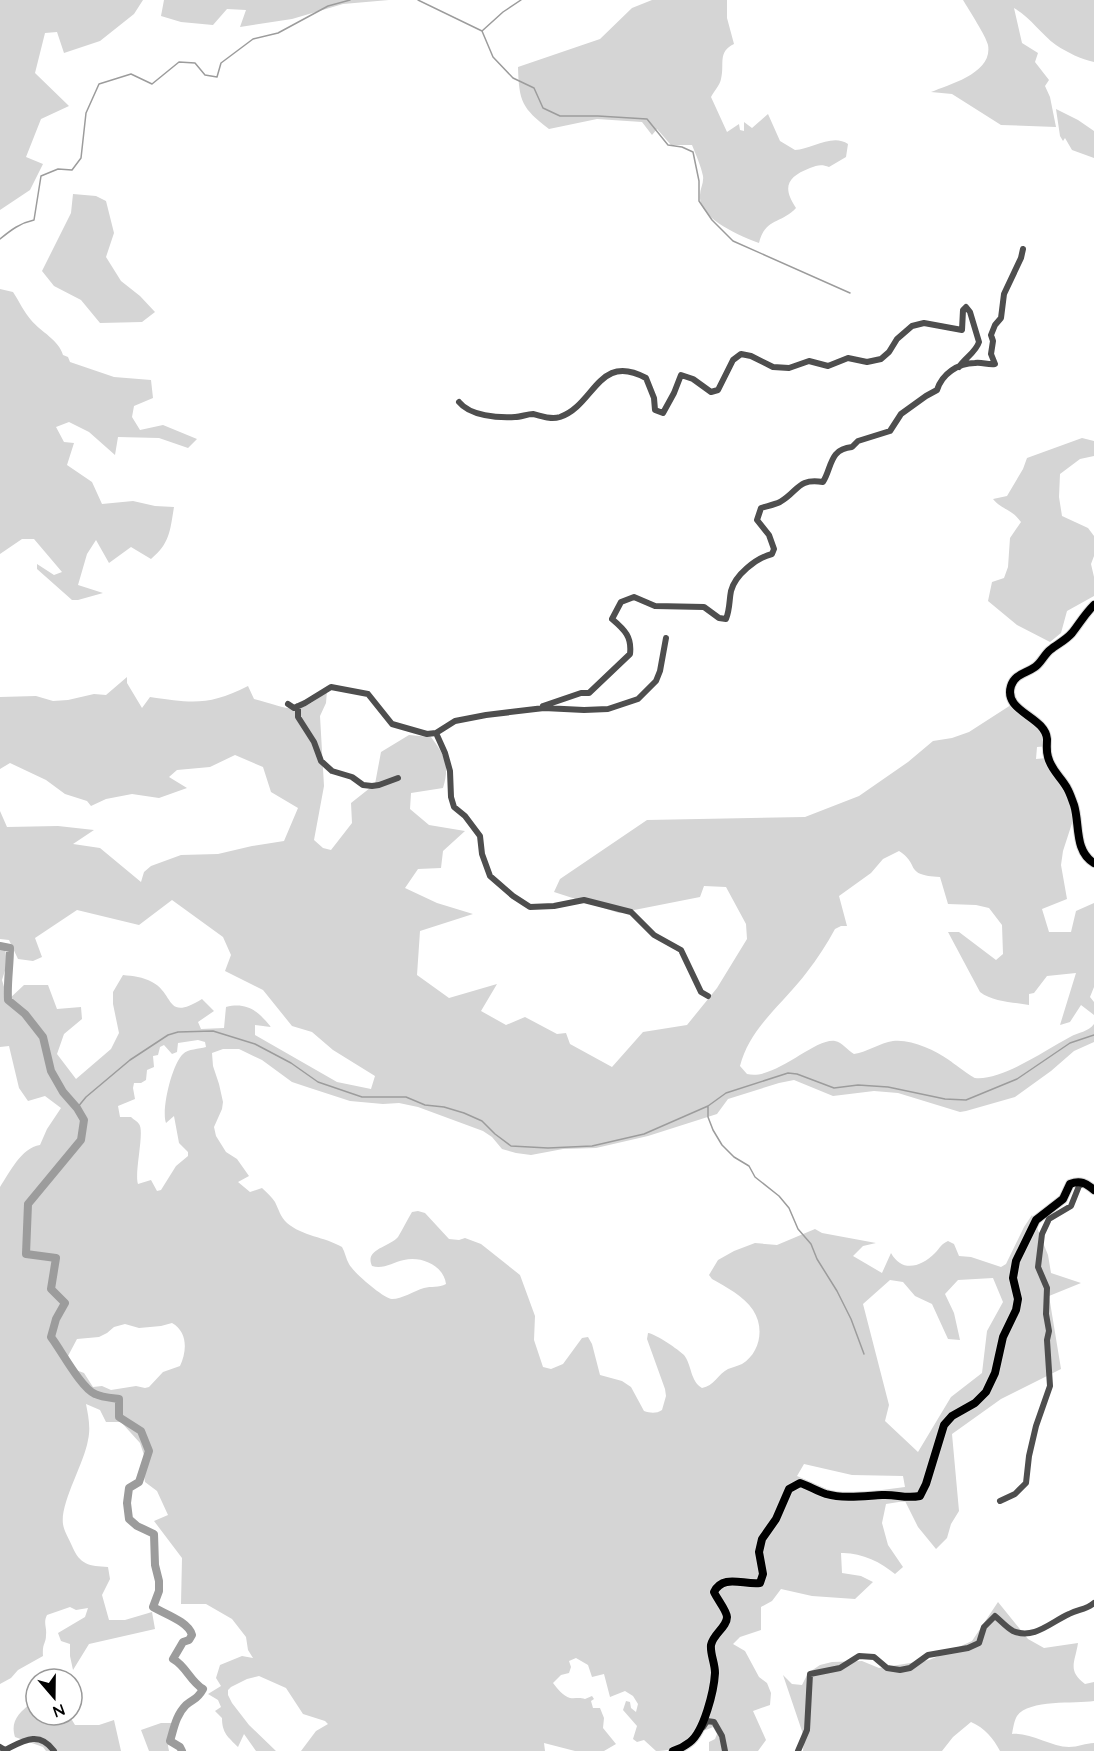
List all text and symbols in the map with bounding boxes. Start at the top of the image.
north arrow [24,1667,84,1727]
text: N [50,1700,68,1723]

